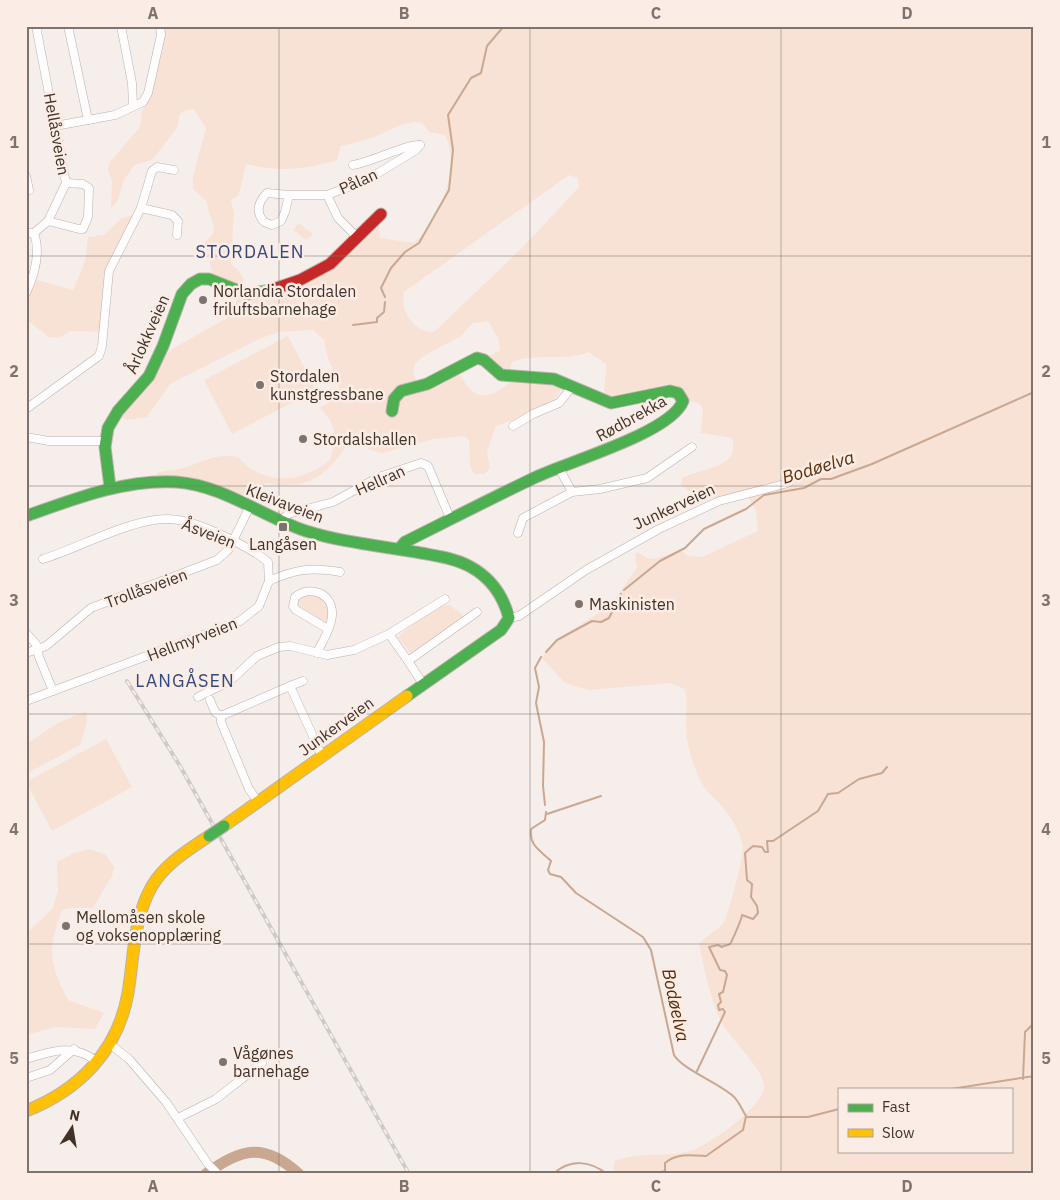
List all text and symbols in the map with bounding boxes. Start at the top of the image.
text: A [148,3,159,23]
text: B [399,3,410,23]
text: C [651,3,661,23]
text: D [901,3,913,23]
street label: Hellåsveien [40,91,74,177]
text: 1 [9,132,19,152]
text: 1 [1041,132,1051,152]
street label: Pålan [336,164,380,198]
district label: STORDALEN [195,240,305,263]
place label: Norlandia Stordalen friluftsbarnehage [213,281,356,319]
street label: Årlokkveien [120,291,173,377]
marker: Norlandia Stordalen friluftsbarnehage [197,294,209,306]
text: 2 [9,361,19,381]
text: 2 [1041,361,1051,381]
place label: Stordalen kunstgressbane [270,366,384,404]
marker: Stordalen kunstgressbane [254,379,266,391]
street label: Rødbrekka [592,390,670,446]
place label: Stordalshallen [313,429,417,449]
marker: Stordalshallen [297,433,309,445]
water label: Bodøelva [779,445,857,489]
street label: Hellran [352,460,408,500]
street label: Junkerveien [630,478,718,534]
street label: Kleivaveien [243,479,327,527]
street label: Åsveien [179,513,239,552]
marker: Langåsen [277,521,289,533]
place label: Langåsen [249,534,317,554]
street label: Trollåsveien [102,564,190,612]
text: 3 [9,590,19,610]
text: 3 [1041,590,1051,610]
place label: Maskinisten [589,594,675,614]
marker: Maskinisten [573,598,585,610]
street label: Hellmyrveien [144,613,240,665]
district label: LANGÅSEN [135,668,235,692]
street label: Junkerveien [295,692,377,760]
text: 4 [9,819,19,839]
text: 4 [1041,819,1051,839]
place label: Mellomåsen skole og voksenopplæring [76,907,221,945]
marker: Mellomåsen skole og voksenopplæring [60,920,72,932]
water label: Bodøelva [657,966,695,1044]
place label: Vågønes barnehage [233,1043,310,1081]
text: 5 [9,1048,19,1068]
text: 5 [1041,1048,1051,1068]
marker: Vågønes barnehage [217,1056,229,1068]
legend [838,1088,1012,1152]
text: Fast [882,1097,910,1116]
north arrow [48,1102,98,1152]
text: N [68,1105,82,1125]
text: Slow [882,1123,915,1142]
text: A [148,1176,159,1196]
text: B [399,1176,410,1196]
text: C [651,1176,661,1196]
text: D [901,1176,913,1196]

